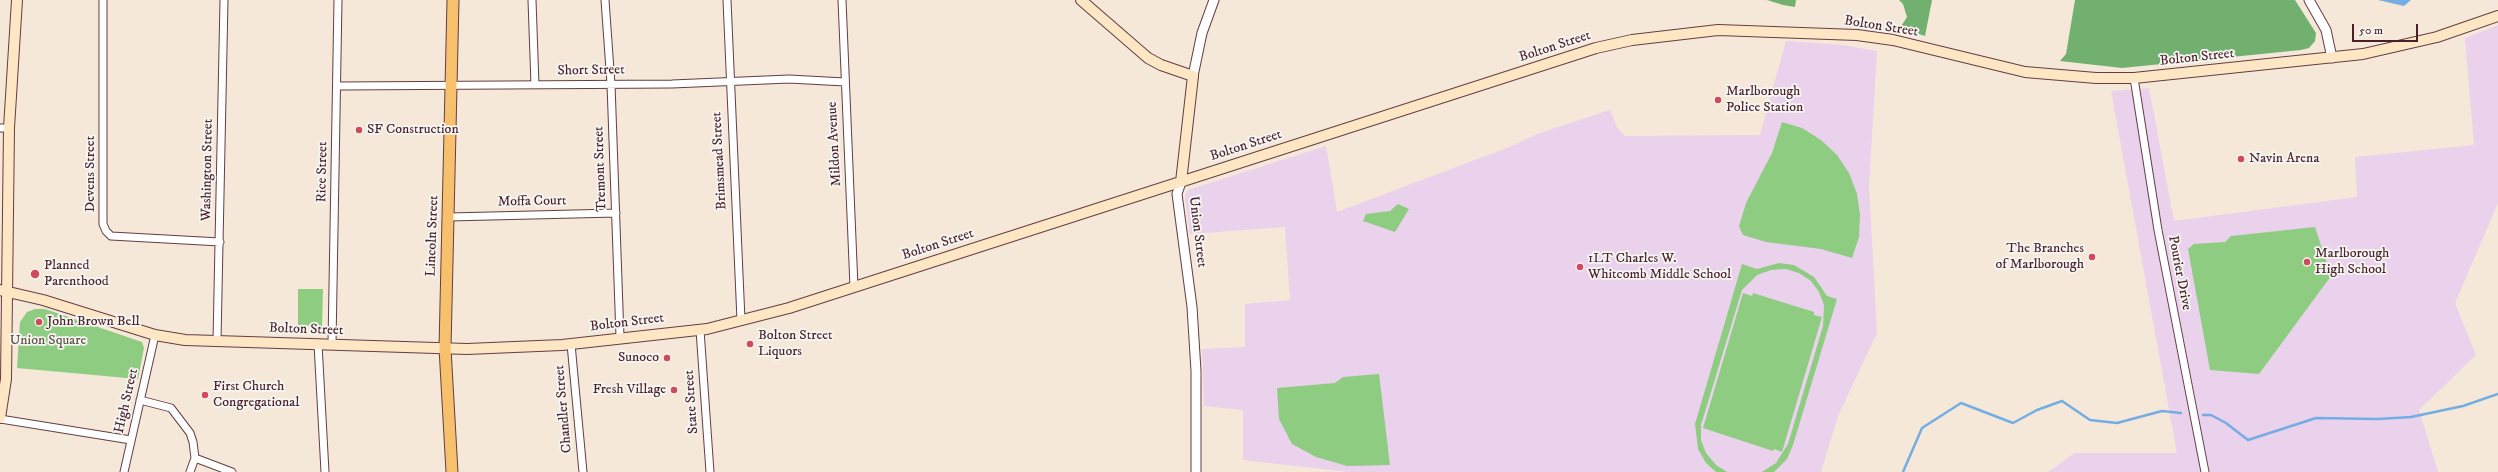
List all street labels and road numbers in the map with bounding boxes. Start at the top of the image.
street label: Bolton Street [1843,13,1919,41]
street label: Bolton Street [1517,28,1593,66]
street label: Bolton Street [2159,46,2235,70]
street label: Short Street [557,62,625,80]
street label: Mildon Avenue [824,101,846,187]
street label: Brimsmead Street [709,112,731,210]
street label: Washington Street [199,119,217,221]
street label: Tremont Street [591,126,611,212]
street label: Bolton Street [1208,127,1284,165]
street label: Devens Street [83,136,99,212]
street label: Rice Street [314,141,332,203]
street label: Moffa Court [497,193,567,211]
street label: Lincoln Street [423,195,443,277]
street label: Union Street [1184,195,1210,269]
street label: Bolton Street [900,226,976,264]
street label: Pourier Drive [2164,234,2194,312]
street label: Bolton Street [589,310,665,336]
street label: Bolton Street [268,320,344,340]
street label: Chandler Street [552,364,576,454]
street label: High Street [111,367,143,435]
street label: State Street [681,369,703,435]

